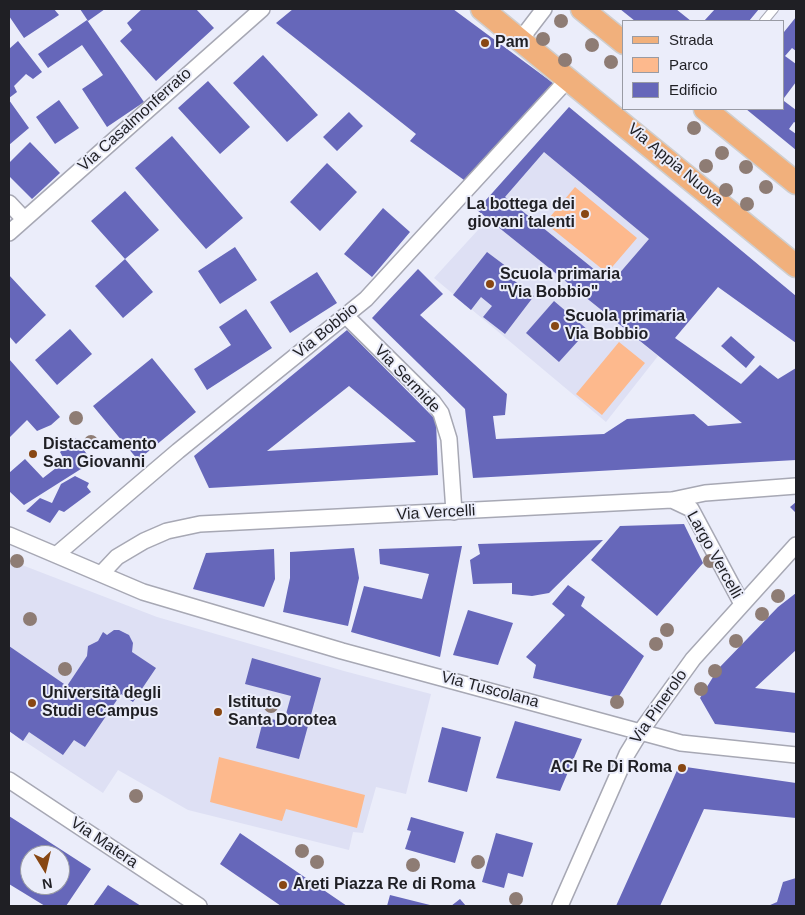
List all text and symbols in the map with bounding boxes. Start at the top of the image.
legend [622,20,785,110]
text: Strada [669,31,713,48]
place label: Pam [495,33,529,53]
marker: Pam [479,37,491,49]
text: Parco [669,56,708,73]
street label: Via Casalmonferrato [74,64,196,176]
text: Edificio [669,81,717,98]
street label: Via Appia Nuova [623,119,727,211]
place label: La bottega dei giovani talenti [467,195,575,233]
marker: La bottega dei giovani talenti [579,208,591,220]
place label: Scuola primaria "Via Bobbio" [500,265,620,303]
marker: Scuola primaria "Via Bobbio" [484,278,496,290]
street label: Via Bobbio [290,299,362,363]
place label: Scuola primaria Via Bobbio [565,307,685,345]
marker: Scuola primaria Via Bobbio [549,320,561,332]
street label: Via Sermide [370,341,444,417]
place label: Distaccamento San Giovanni [43,435,157,473]
marker: Distaccamento San Giovanni [27,448,39,460]
street label: Via Vercelli [396,501,476,525]
street label: Largo Vercelli [682,508,746,602]
street label: Via Pinerolo [626,666,692,748]
street label: Via Tuscolana [439,668,541,712]
place label: Università degli Studi eCampus [42,684,161,722]
place label: Istituto Santa Dorotea [228,693,336,731]
marker: Università degli Studi eCampus [26,697,38,709]
marker: Istituto Santa Dorotea [212,706,224,718]
place label: ACI Re Di Roma [550,758,672,778]
marker: ACI Re Di Roma [676,762,688,774]
street label: Via Matera [67,813,141,873]
north arrow [20,845,70,895]
text: N [41,875,53,893]
place label: Areti Piazza Re di Roma [293,875,475,895]
marker: Areti Piazza Re di Roma [277,879,289,891]

